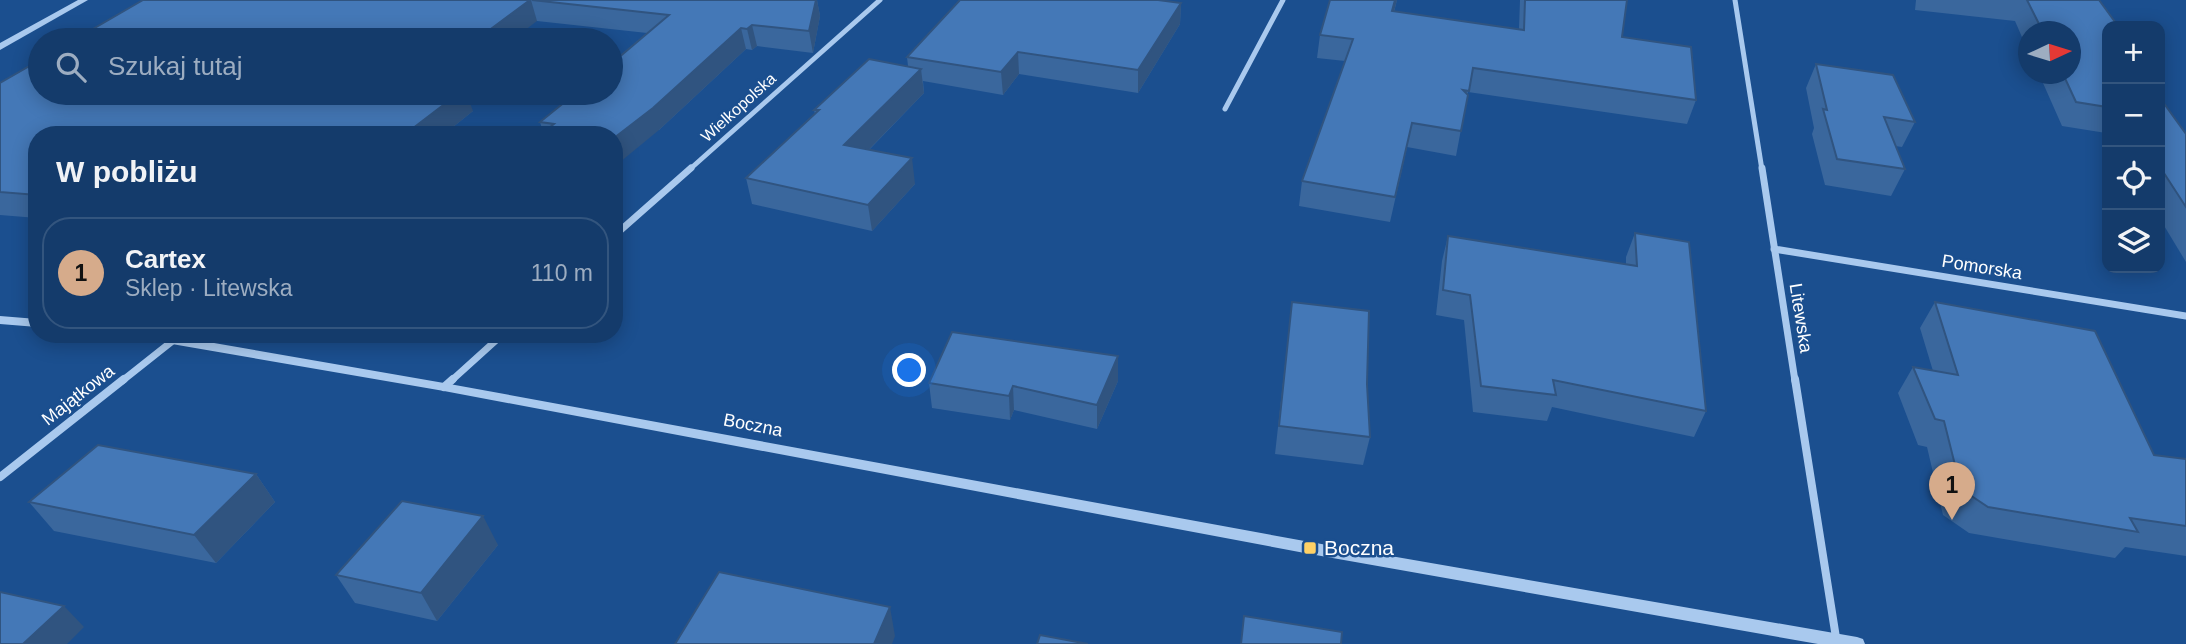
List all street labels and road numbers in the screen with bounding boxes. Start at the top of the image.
street label: Wielkopolska [698,69,779,145]
street label: Pomorska [1940,251,2025,283]
street label: Litewska [1786,282,1817,355]
street label: Majątkowa [38,360,119,429]
street label: Boczna [722,409,785,441]

